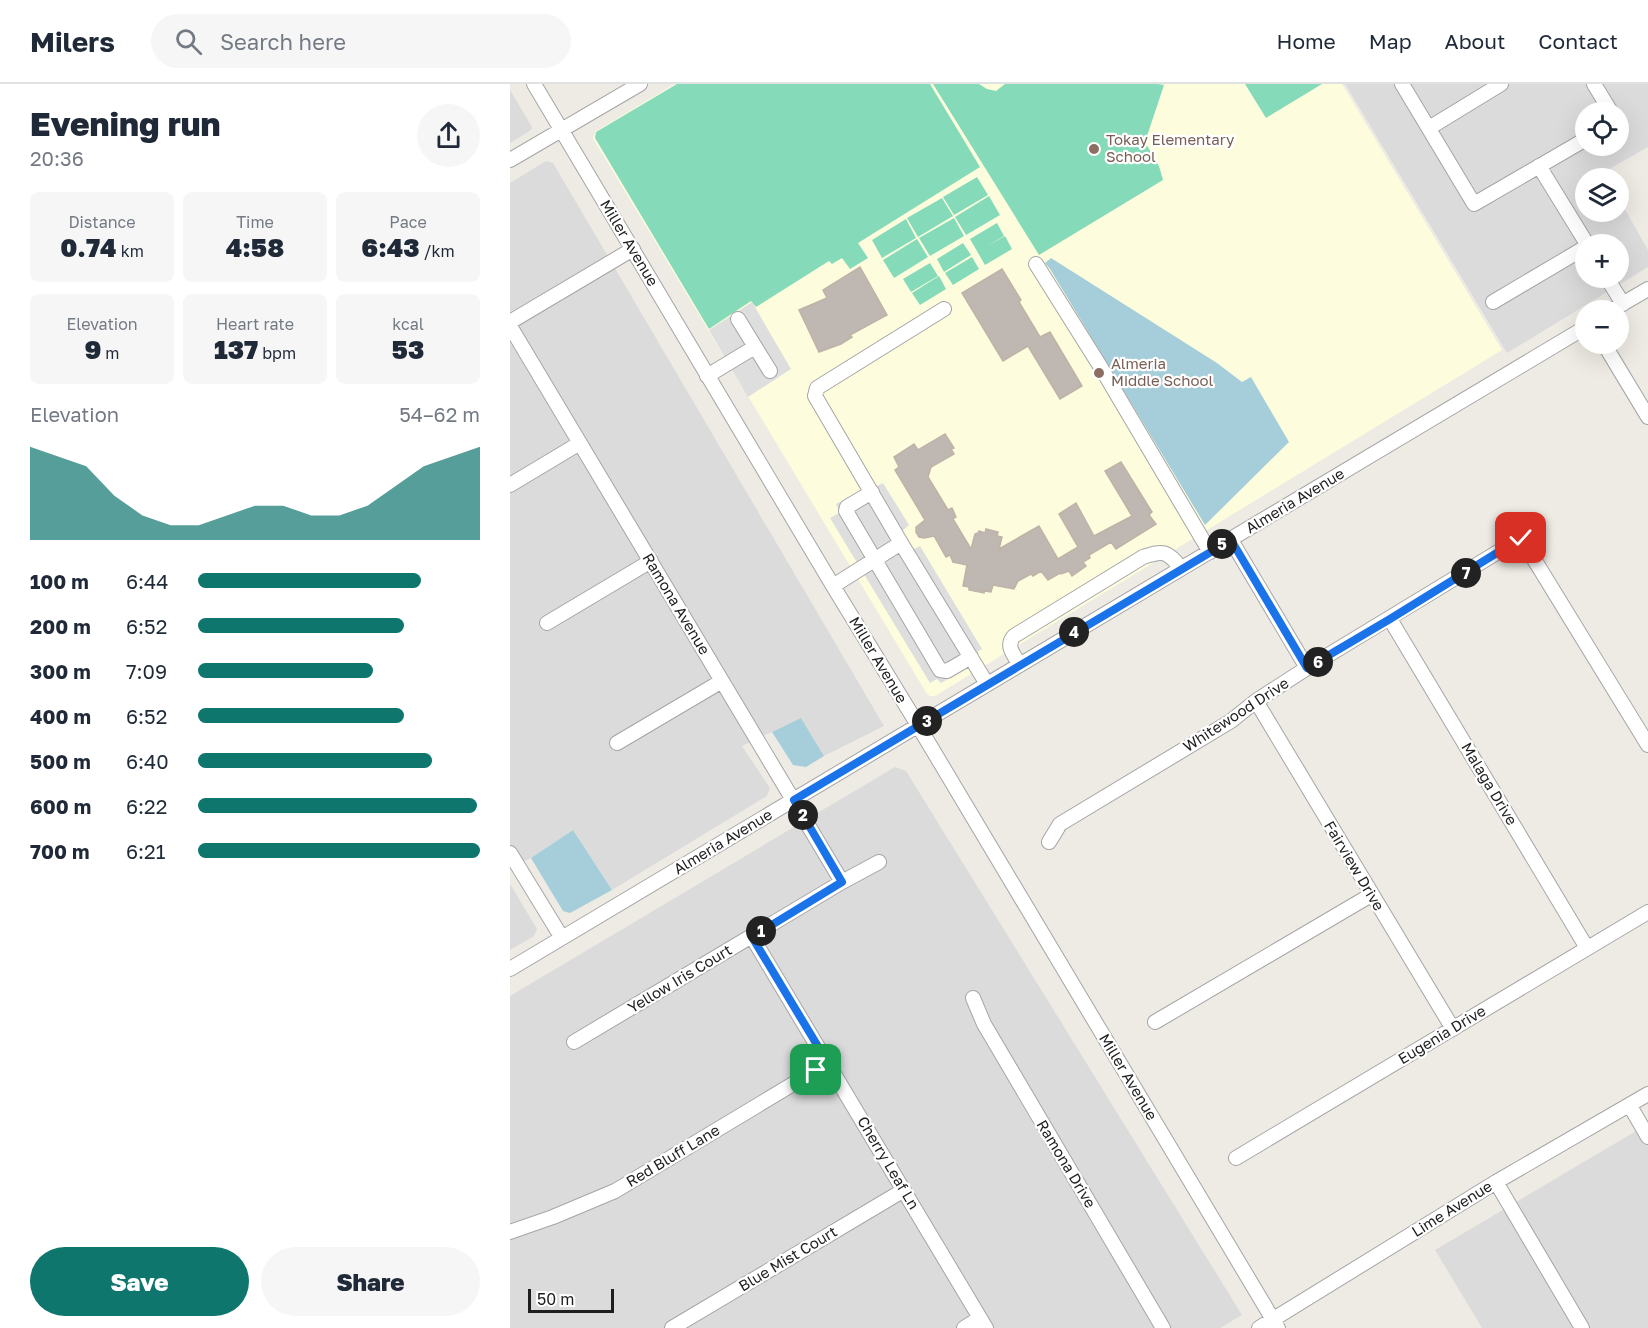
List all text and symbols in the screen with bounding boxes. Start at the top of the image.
search box [151,14,571,68]
text: Milers [30,25,115,58]
icon: search [172,25,205,58]
text: Search here [220,28,346,55]
text: Home [1276,28,1336,54]
text: Map [1369,28,1412,54]
text: About [1445,28,1505,54]
text: Contact [1538,28,1618,54]
map controls [1575,102,1629,354]
button: locate [1575,102,1629,156]
text: Evening run [30,104,221,143]
button: share [417,104,480,167]
place label: Tokay Elementary School [1106,130,1235,165]
marker: Tokay Elementary School [1087,142,1101,156]
text: 20:36 [30,146,84,170]
button: layers [1575,168,1629,222]
street label: Miller Avenue [597,196,663,289]
text: Distance [68,212,136,232]
text: Time [236,212,274,232]
text: Pace [389,212,427,232]
text: 0.74 [60,232,117,263]
text: 4:58 [226,232,284,263]
text: 6:43 [361,232,420,263]
button: + [1575,234,1629,288]
text: km [117,241,144,261]
text: /km [420,241,455,261]
button: − [1575,300,1629,354]
text: Elevation [66,314,138,334]
text: Heart rate [216,314,294,334]
text: kcal [392,314,424,334]
text: 9 [84,334,101,365]
text: 137 [214,334,258,365]
text: 53 [392,334,424,365]
text: m [101,343,120,363]
text: bpm [258,343,296,363]
place label: Almeria Middle School [1111,354,1213,389]
marker: Almeria Middle School [1092,366,1106,380]
text: Elevation [30,402,119,426]
text: 54–62 m [399,402,480,426]
street label: Almeria Avenue [1242,464,1347,537]
pin [1495,512,1546,563]
icon: check [1504,521,1537,554]
pin: 5 [1207,529,1237,559]
text: 5 [1217,534,1227,554]
street label: Ramona Avenue [639,549,714,658]
pin: 7 [1451,558,1481,588]
text: 7 [1462,563,1470,583]
text: 100 m [30,569,89,593]
text: 6:44 [126,569,169,593]
street label: Miller Avenue [846,613,912,706]
text: 200 m [30,614,91,638]
text: 6:52 [126,614,167,638]
pin: 4 [1059,617,1089,647]
text: 4 [1069,622,1079,642]
pin: 6 [1303,647,1333,677]
text: 6 [1313,652,1323,672]
text: 300 m [30,659,91,683]
text: 7:09 [126,659,167,683]
street label: Whitewood Drive [1179,673,1292,755]
text: 400 m [30,704,91,728]
text: 6:52 [126,704,167,728]
pin: 3 [912,706,942,736]
text: 3 [922,711,932,731]
street label: Malaga Drive [1458,739,1522,828]
text: 500 m [30,749,91,773]
text: 6:40 [126,749,169,773]
text: 600 m [30,794,91,818]
text: 6:22 [126,794,167,818]
pin: 2 [788,800,818,830]
street label: Almeria Avenue [670,805,775,878]
text: 2 [798,805,808,825]
street label: Fairview Drive [1321,817,1389,914]
text: 700 m [30,839,89,863]
text: 6:21 [126,839,165,863]
pin: 1 [746,916,776,946]
text: 1 [757,921,765,941]
street label: Yellow Iris Court [624,940,735,1016]
street label: Eugenia Drive [1395,1001,1489,1067]
street label: Miller Avenue [1096,1030,1162,1123]
pin [790,1044,841,1095]
icon: arrive [799,1053,832,1086]
street label: Cherry Leaf Ln [854,1113,924,1212]
street label: Ramona Drive [1034,1116,1100,1211]
street label: Red Bluff Lane [623,1120,723,1190]
street label: Lime Avenue [1408,1176,1495,1240]
street label: Blue Mist Court [735,1222,840,1295]
button: Save [30,1247,249,1316]
button: Share [261,1247,480,1316]
scale bar [528,1286,614,1314]
text: 50 m [537,1289,574,1309]

